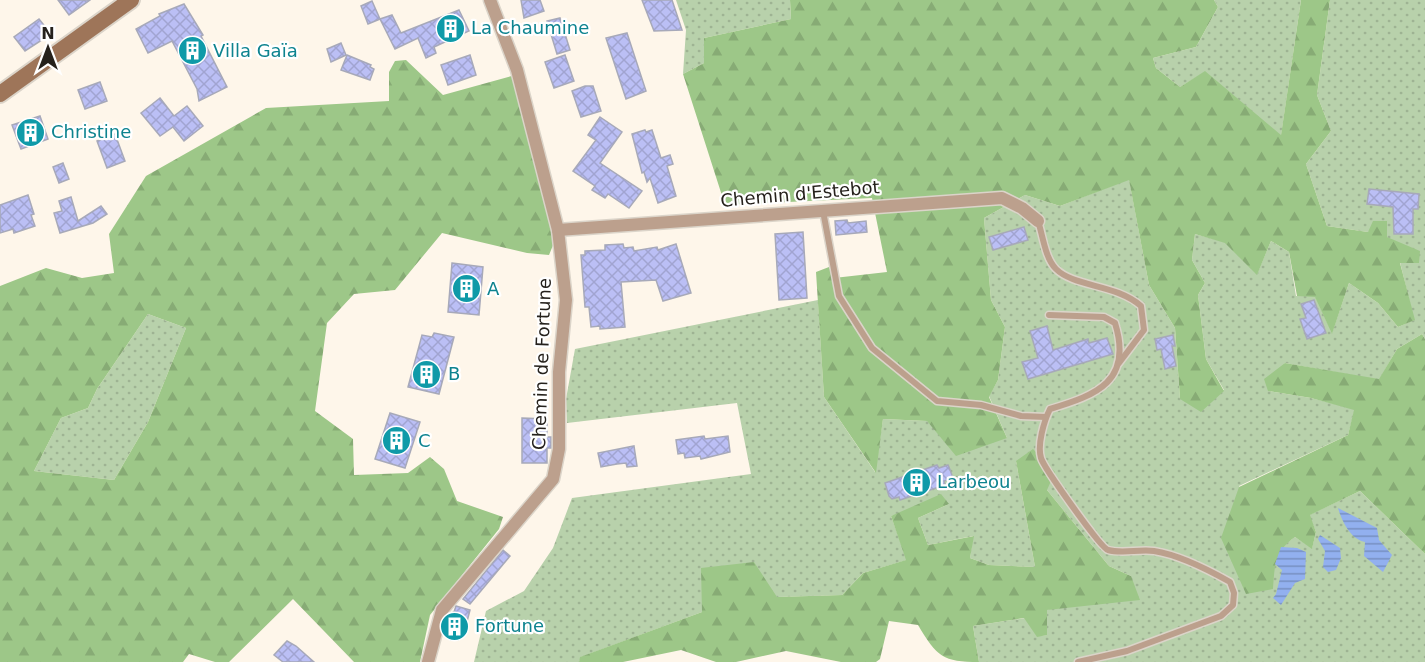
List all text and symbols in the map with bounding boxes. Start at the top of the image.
building icon: La Chaumine [434,12,466,44]
place label: La Chaumine [471,17,589,38]
north arrow [18,18,78,78]
text: N [41,24,55,43]
building icon: Villa Gaïa [176,35,208,67]
place label: Villa Gaïa [213,40,298,61]
building icon: Christine [14,116,46,148]
place label: Christine [51,121,131,142]
street label: Chemin d'Estebot [720,176,880,211]
building icon: A [450,273,482,305]
place label: A [487,278,500,299]
street label: Chemin de Fortune [528,278,555,450]
building icon: B [411,358,443,390]
place label: B [448,363,460,384]
building icon: C [381,425,413,457]
place label: C [418,430,431,451]
building icon: Larbeou [900,466,932,498]
place label: Larbeou [937,471,1010,492]
building icon: Fortune [438,610,470,642]
place label: Fortune [475,615,544,636]

